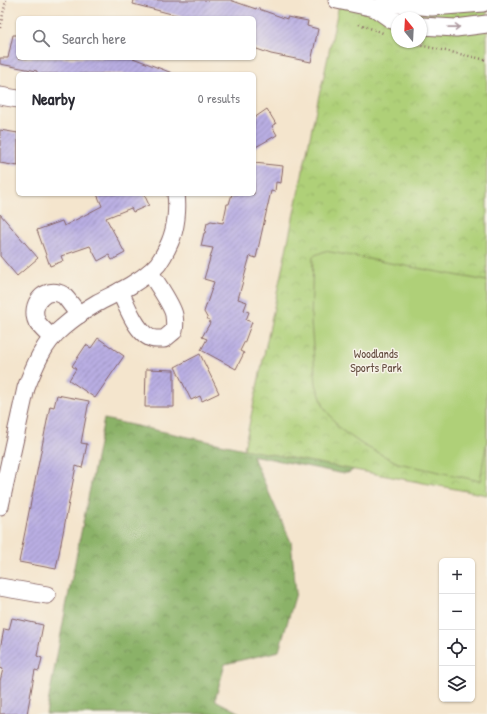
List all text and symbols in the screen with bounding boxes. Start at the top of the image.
north arrow [391,12,427,48]
search box [16,16,256,60]
one-way arrow [447,23,460,31]
icon: search [30,27,52,49]
text: Search here [62,28,126,49]
text: Nearby [32,87,75,110]
text: 0 results [198,89,240,107]
park label: Woodlands Sports Park [350,345,402,376]
map controls [439,558,475,702]
button: + [439,558,475,594]
button: − [439,594,475,630]
button: locate [439,630,475,666]
button: layers [439,666,475,702]

